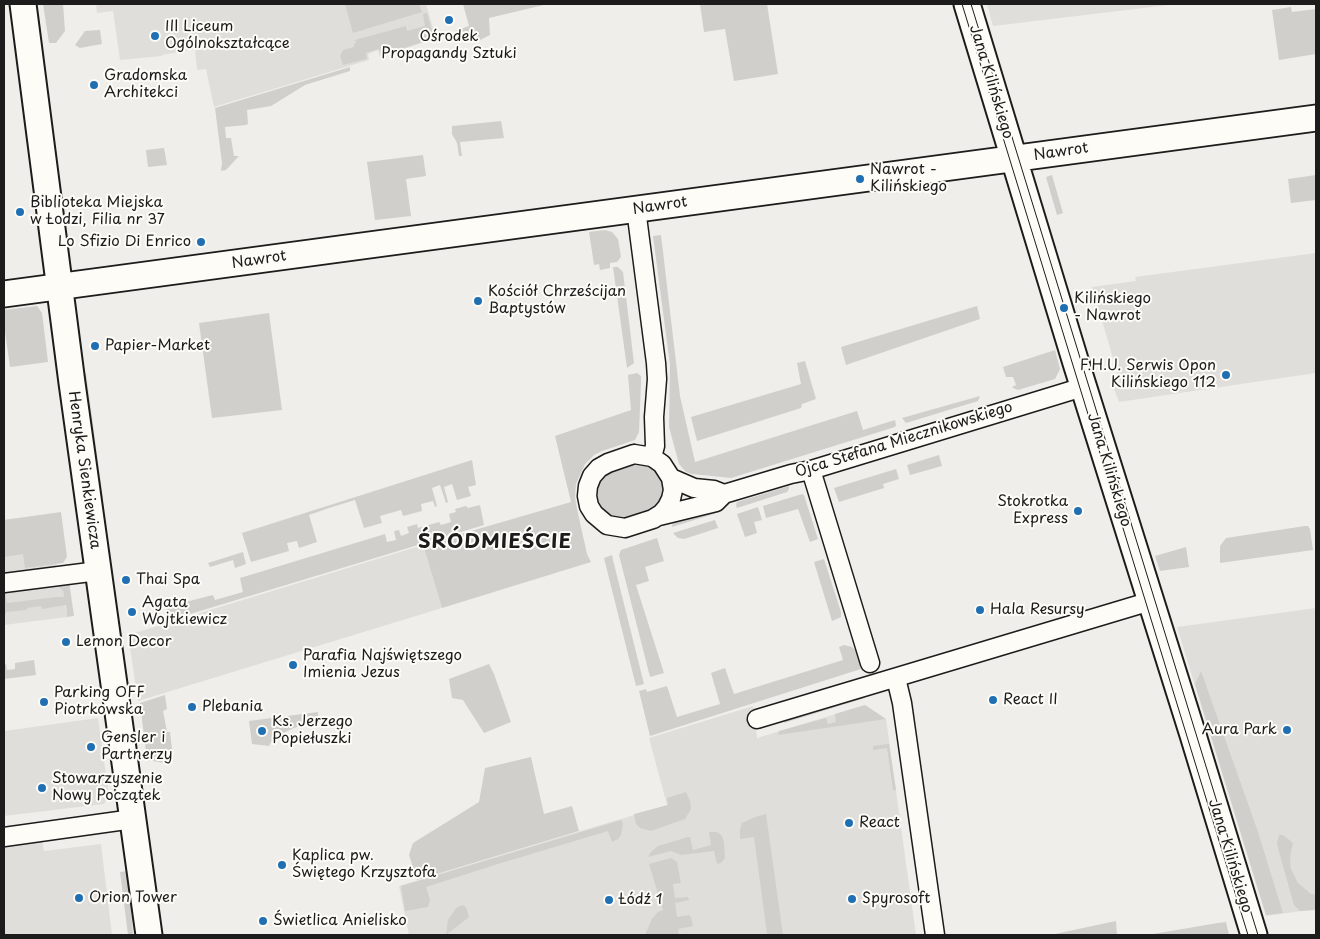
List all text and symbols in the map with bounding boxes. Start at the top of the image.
marker: Ośrodek Propagandy Sztuki [443,14,455,26]
place label: III Liceum Ogólnokształcące [165,18,290,53]
street label: Jana Kilińskiego [965,23,1017,141]
place label: Ośrodek Propagandy Sztuki [381,28,517,63]
marker: III Liceum Ogólnokształcące [149,30,161,42]
place label: Gradomska Architekci [104,67,187,102]
marker: Gradomska Architekci [88,79,100,91]
street label: Nawrot [1033,139,1089,165]
place label: Nawrot - Kilińskiego [870,161,947,196]
marker: Nawrot - Kilińskiego [854,173,866,185]
street label: Nawrot [632,193,688,219]
place label: Biblioteka Miejska w Łodzi, Filia nr 37 [30,194,165,229]
marker: Biblioteka Miejska w Łodzi, Filia nr 37 [14,206,26,218]
place label: Lo Sfizio Di Enrico [58,233,191,251]
marker: Lo Sfizio Di Enrico [195,236,207,248]
street label: Nawrot [231,247,287,273]
place label: Kościół Chrześcijan Baptystów [488,283,626,318]
place label: Kilińskiego - Nawrot [1074,290,1151,325]
marker: Kościół Chrześcijan Baptystów [472,295,484,307]
marker: Kilińskiego - Nawrot [1058,302,1070,314]
place label: Papier-Market [105,337,210,355]
marker: Papier-Market [89,340,101,352]
place label: F.H.U. Serwis Opon Kilińskiego 112 [1080,357,1216,392]
marker: F.H.U. Serwis Opon Kilińskiego 112 [1220,369,1232,381]
street label: Henryka Sienkiewicza [64,390,104,550]
street label: Ojca Stefana Miecznikowskiego [793,398,1015,482]
street label: Jana Kilińskiego [1083,411,1135,529]
place label: Stokrotka Express [997,493,1068,528]
marker: Stokrotka Express [1072,505,1084,517]
district label: ŚRÓDMIEŚCIE [418,530,572,554]
place label: Thai Spa [136,571,200,589]
marker: Thai Spa [120,574,132,586]
place label: Agata Wojtkiewicz [142,594,227,629]
place label: Hala Resursy [990,601,1085,619]
marker: Hala Resursy [974,604,986,616]
marker: Agata Wojtkiewicz [126,606,138,618]
place label: Lemon Decor [76,633,172,651]
marker: Lemon Decor [60,636,72,648]
place label: Parafia Najświętszego Imienia Jezus [303,647,462,682]
marker: Parafia Najświętszego Imienia Jezus [287,659,299,671]
place label: Parking OFF Piotrkowska [54,684,145,719]
place label: React II [1003,691,1058,709]
marker: React II [987,694,999,706]
marker: Parking OFF Piotrkowska [38,696,50,708]
place label: Plebania [202,698,263,716]
marker: Plebania [186,701,198,713]
place label: Ks. Jerzego Popiełuszki [272,713,353,748]
place label: Aura Park [1202,721,1277,739]
marker: Aura Park [1281,724,1293,736]
marker: Ks. Jerzego Popiełuszki [256,725,268,737]
place label: Gensler i Partnerzy [101,729,173,764]
marker: Gensler i Partnerzy [85,741,97,753]
place label: Stowarzyszenie Nowy Początek [52,770,163,805]
marker: Stowarzyszenie Nowy Początek [36,782,48,794]
street label: Jana Kilińskiego [1204,797,1256,915]
place label: React [859,814,900,832]
marker: React [843,817,855,829]
place label: Kaplica pw. Świętego Krzysztofa [292,847,436,882]
marker: Kaplica pw. Świętego Krzysztofa [276,859,288,871]
place label: Orion Tower [89,889,177,907]
place label: Spyrosoft [862,890,930,908]
place label: Łódź 1 [619,891,663,909]
marker: Orion Tower [73,892,85,904]
marker: Spyrosoft [846,893,858,905]
marker: Łódź 1 [603,894,615,906]
place label: Świetlica Anielisko [273,912,407,930]
marker: Świetlica Anielisko [257,915,269,927]

